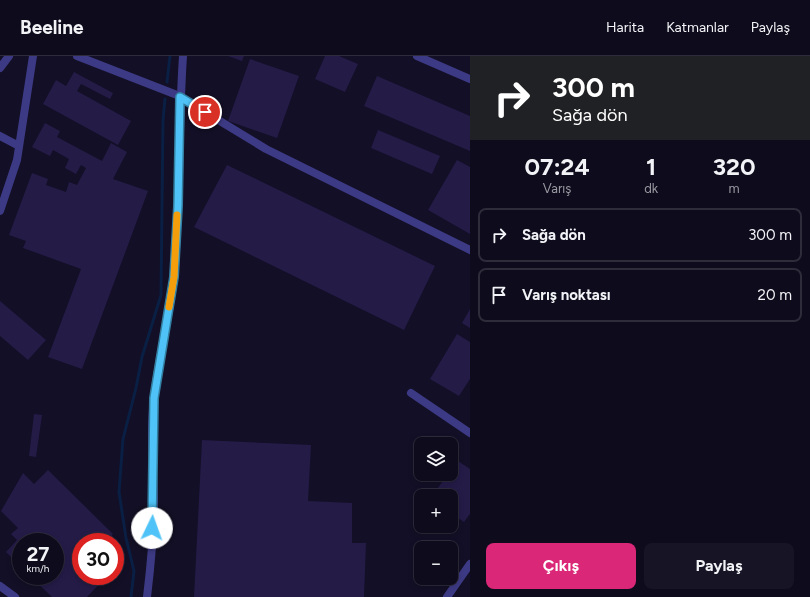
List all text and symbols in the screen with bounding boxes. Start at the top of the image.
text: Beeline [20,16,84,39]
text: Harita [606,19,644,36]
text: Katmanlar [666,19,729,36]
text: Paylaş [751,19,790,36]
text: 300 m [552,70,635,104]
icon: right [486,72,538,124]
pin [188,95,222,129]
icon: arrive [194,101,216,123]
text: Sağa dön [552,104,627,126]
text: 07:24 [525,152,590,181]
text: 1 [646,152,656,181]
text: 320 [713,152,755,181]
text: Varış [543,181,571,196]
text: dk [644,181,658,196]
text: m [729,181,740,196]
icon: right [488,224,510,246]
text: Sağa dön [522,226,586,244]
text: 300 m [748,226,792,244]
icon: arrive [488,284,510,306]
text: Varış noktası [522,286,611,304]
text: 20 m [758,286,792,304]
map controls [414,437,458,585]
button: layers [414,437,458,481]
button: + [414,489,458,533]
position arrow [131,507,173,549]
speed limit sign: 30 [72,533,124,585]
button: − [414,541,458,585]
text: 27 [27,542,49,566]
button: Çıkış [486,543,636,589]
button: Paylaş [644,543,794,589]
text: km/h [27,562,49,575]

